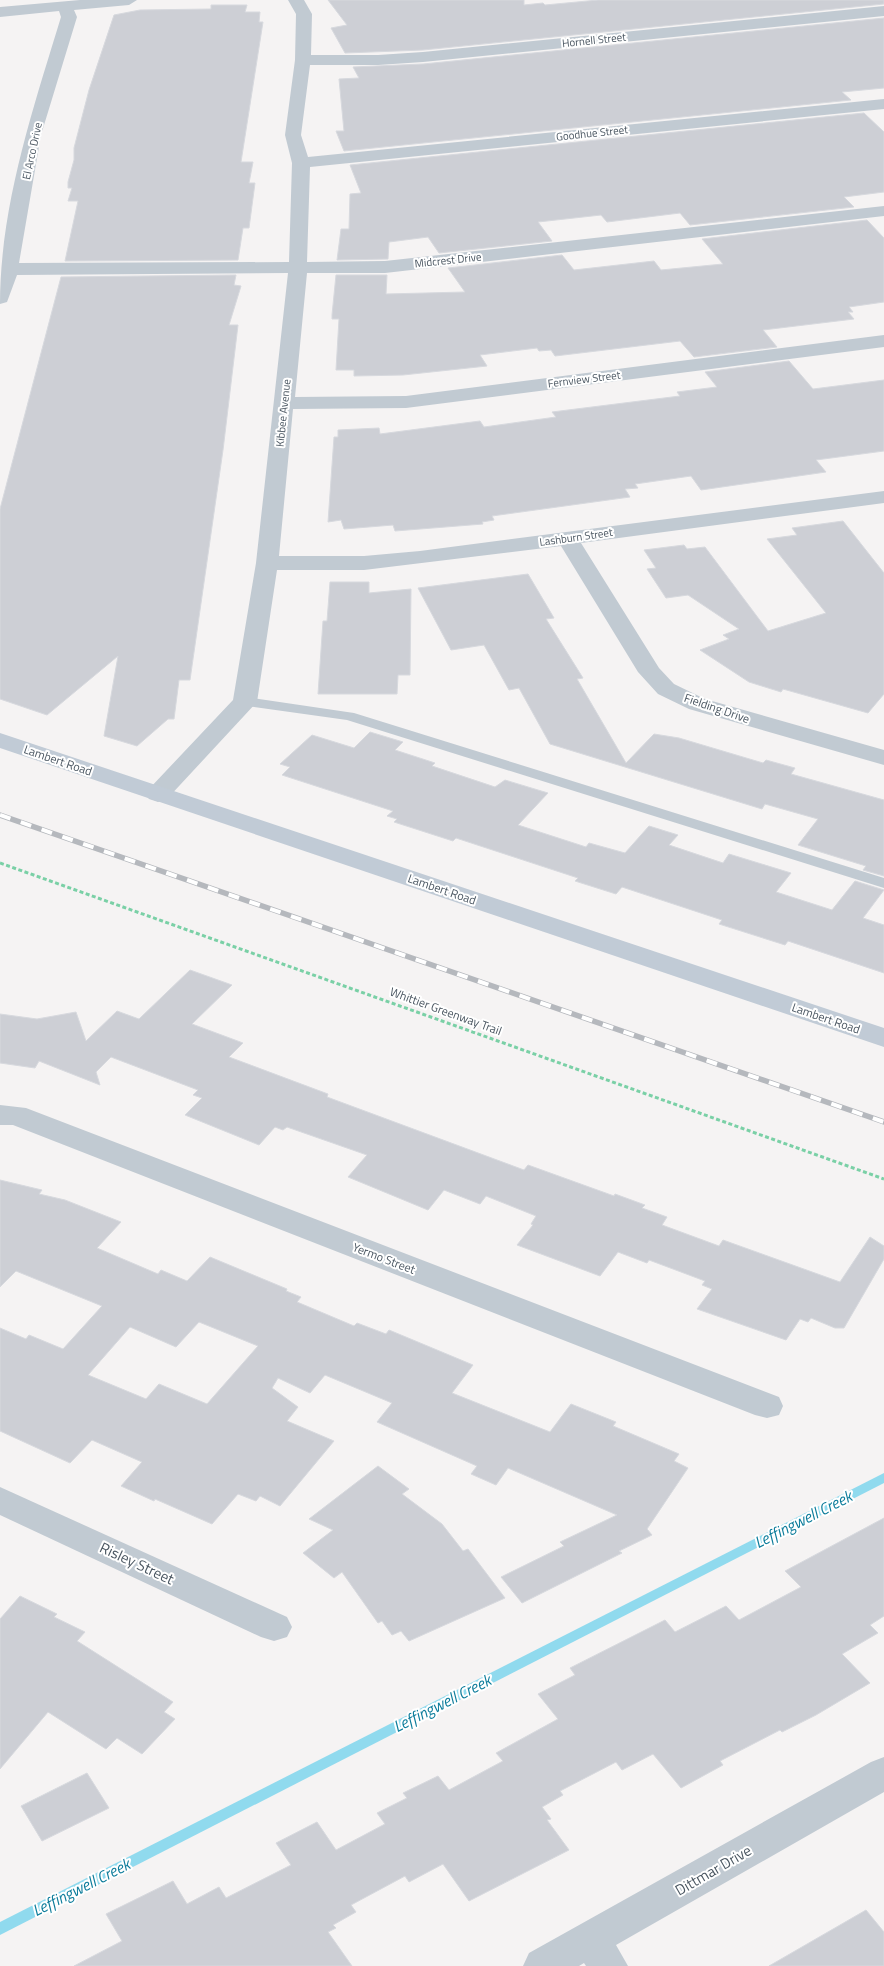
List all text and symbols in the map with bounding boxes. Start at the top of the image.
street label: Hornell Street [561,29,627,51]
street label: El Arco Drive [18,120,46,181]
street label: Goodhue Street [555,121,629,145]
street label: Midcrest Drive [414,248,483,271]
street label: Fernview Street [547,367,621,391]
street label: Kibbee Avenue [271,378,295,448]
street label: Lashburn Street [538,524,614,550]
street label: Fielding Drive [682,688,752,728]
street label: Lambert Road [21,739,95,781]
street label: Lambert Road [405,868,479,910]
street label: Whittier Greenway Trail [387,982,505,1040]
street label: Lambert Road [789,997,863,1039]
street label: Yermo Street [350,1237,419,1279]
water label: Leffingwell Creek [750,1483,858,1554]
street label: Risley Street [96,1536,179,1591]
water label: Leffingwell Creek [389,1667,497,1738]
street label: Dittmar Drive [671,1839,755,1901]
water label: Leffingwell Creek [28,1851,136,1922]

